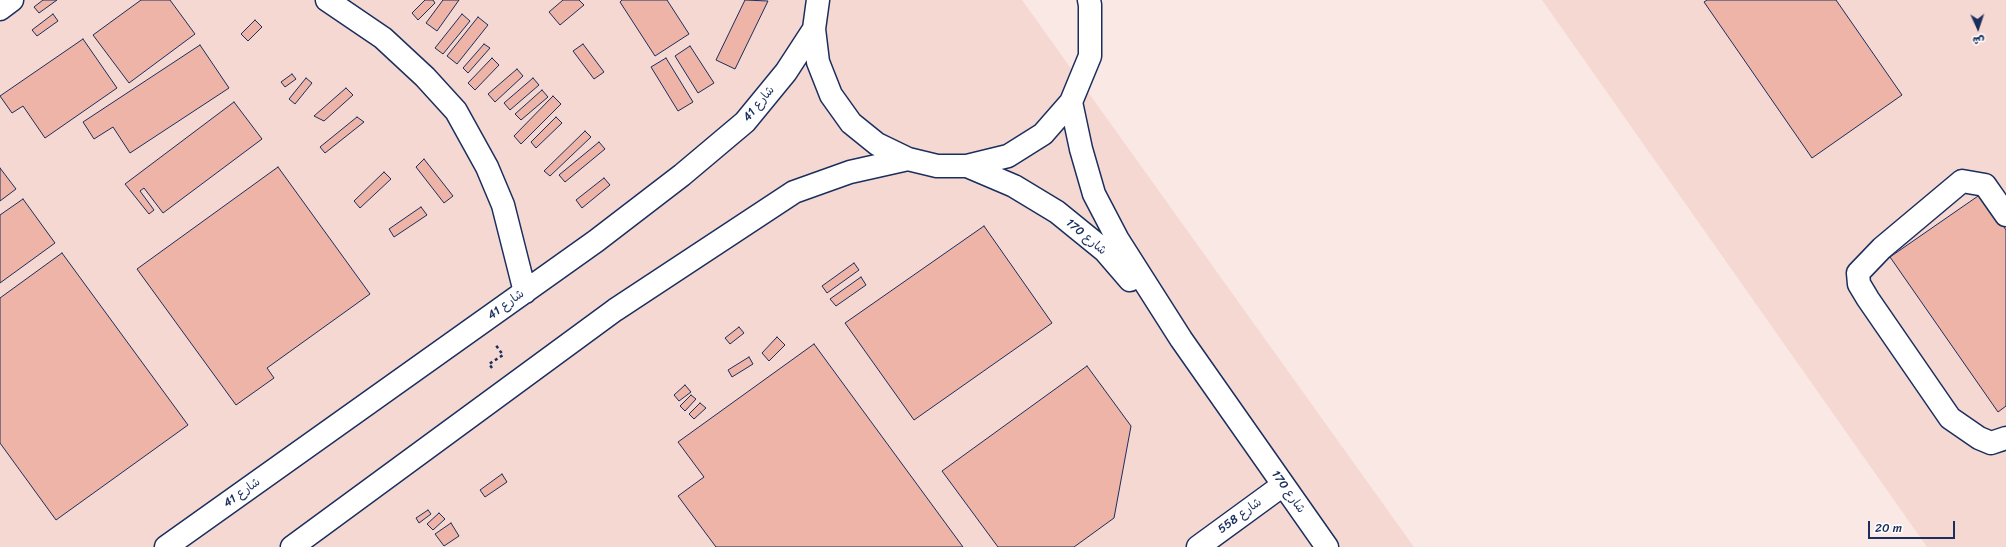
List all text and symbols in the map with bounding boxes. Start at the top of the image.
north arrow [1958,8,1998,48]
text: ش [1972,31,1985,50]
street label: شارع 41 [740,83,778,125]
street label: شارع 170 [1063,216,1109,258]
street label: شارع 41 [485,287,527,323]
street label: شارع 170 [1268,468,1308,516]
street label: شارع 41 [221,475,263,511]
street label: شارع 558 [1215,495,1265,537]
scale bar [1870,513,1957,539]
text: 20 m [1875,517,1902,539]

